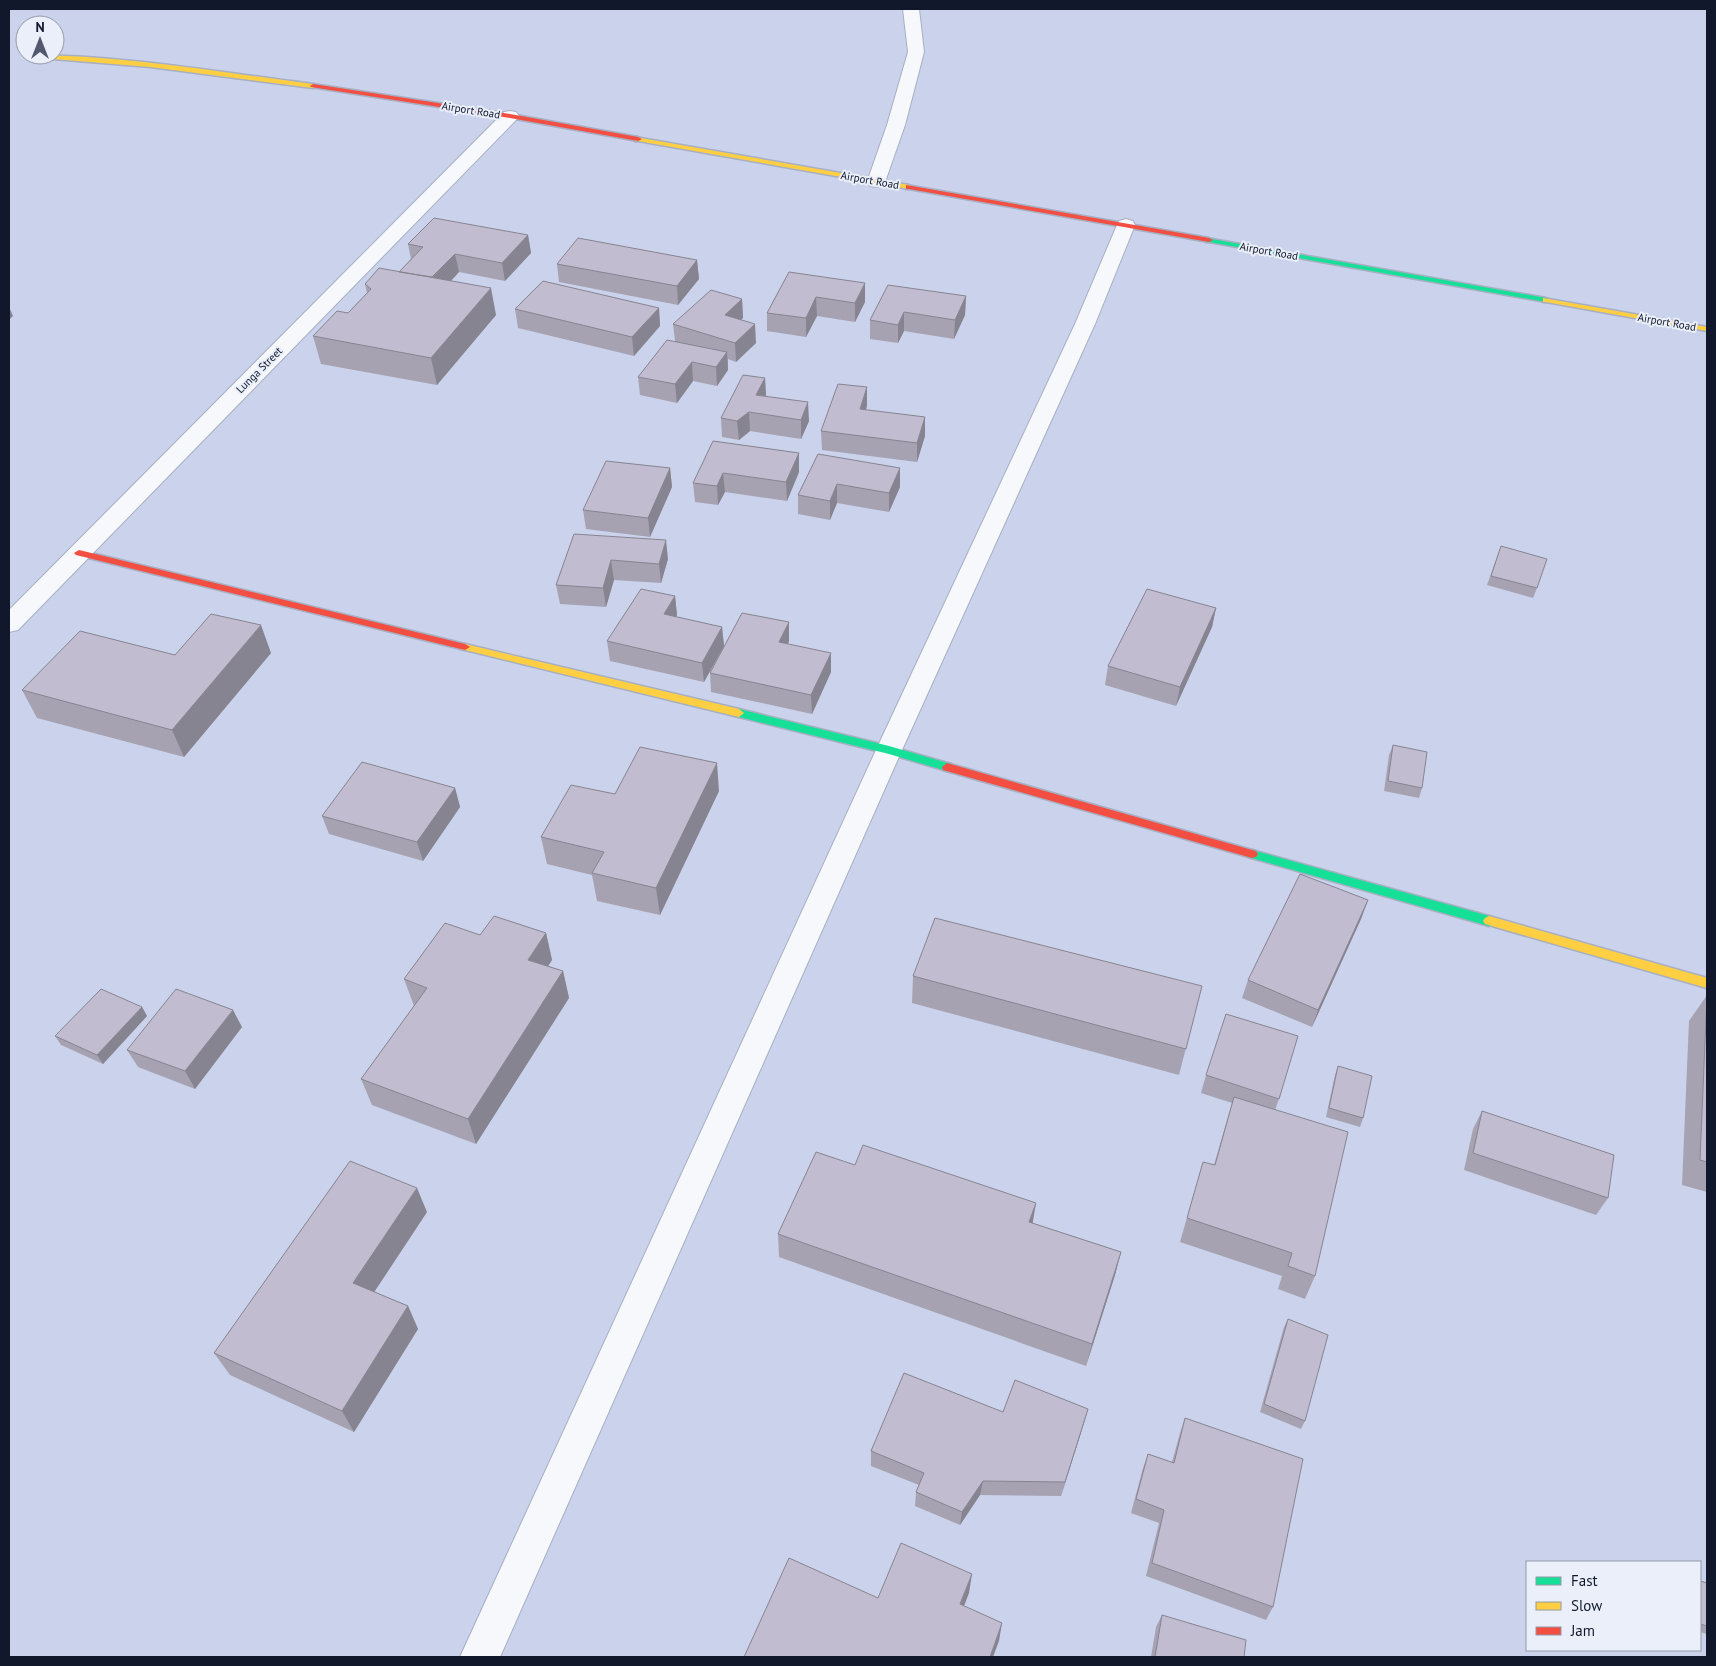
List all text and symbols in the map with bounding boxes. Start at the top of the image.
north arrow [15,15,65,65]
text: N [35,18,45,36]
street label: Airport Road [441,98,501,122]
street label: Airport Road [840,168,900,192]
street label: Airport Road [1239,239,1299,263]
street label: Airport Road [1637,310,1697,334]
street label: Lunga Street [233,344,285,396]
legend [1526,1561,1701,1651]
text: Fast [1571,1571,1598,1590]
text: Slow [1571,1596,1602,1615]
text: Jam [1570,1621,1595,1640]

